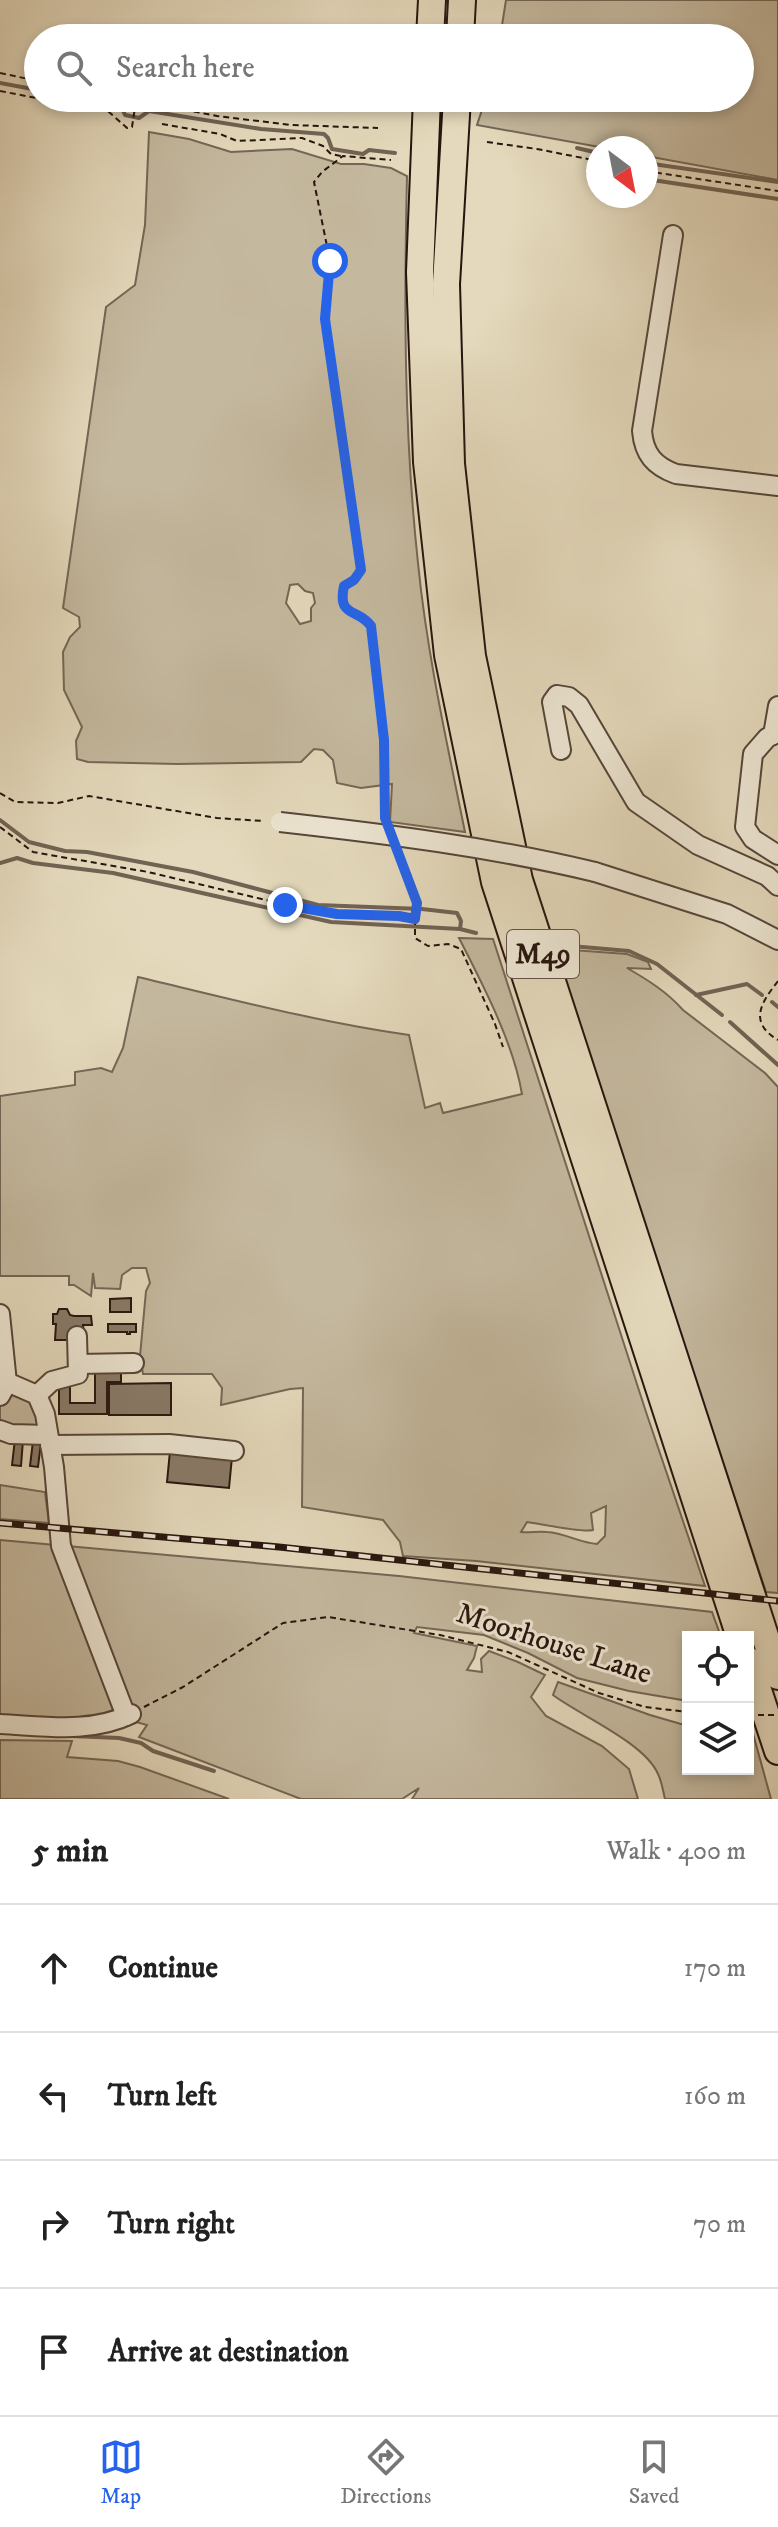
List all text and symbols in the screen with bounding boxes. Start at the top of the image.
search box [24,24,754,112]
icon: search [52,46,96,90]
text: Search here [116,50,255,87]
north arrow [586,136,658,208]
route start [312,243,348,279]
route end [267,887,303,923]
road number: M49 [507,930,579,978]
street label: Moorhouse Lane [452,1595,656,1693]
map controls [682,1631,754,1775]
button: locate [682,1631,754,1703]
button: layers [682,1703,754,1775]
text: 5 min [32,1830,108,1872]
text: Walk · 400 m [607,1835,746,1868]
icon: ahead [32,1946,76,1990]
text: Continue [108,1950,218,1987]
text: 170 m [684,1952,746,1985]
icon: left [32,2074,76,2118]
text: Turn left [108,2078,217,2115]
text: 160 m [684,2080,746,2113]
icon: right [32,2202,76,2246]
text: Turn right [108,2206,235,2243]
text: 70 m [693,2208,746,2241]
icon: arrive [32,2330,76,2374]
text: Arrive at destination [108,2334,349,2371]
tab: Map [99,2435,143,2510]
tab: Directions [340,2435,431,2510]
tab: Saved [629,2435,679,2510]

